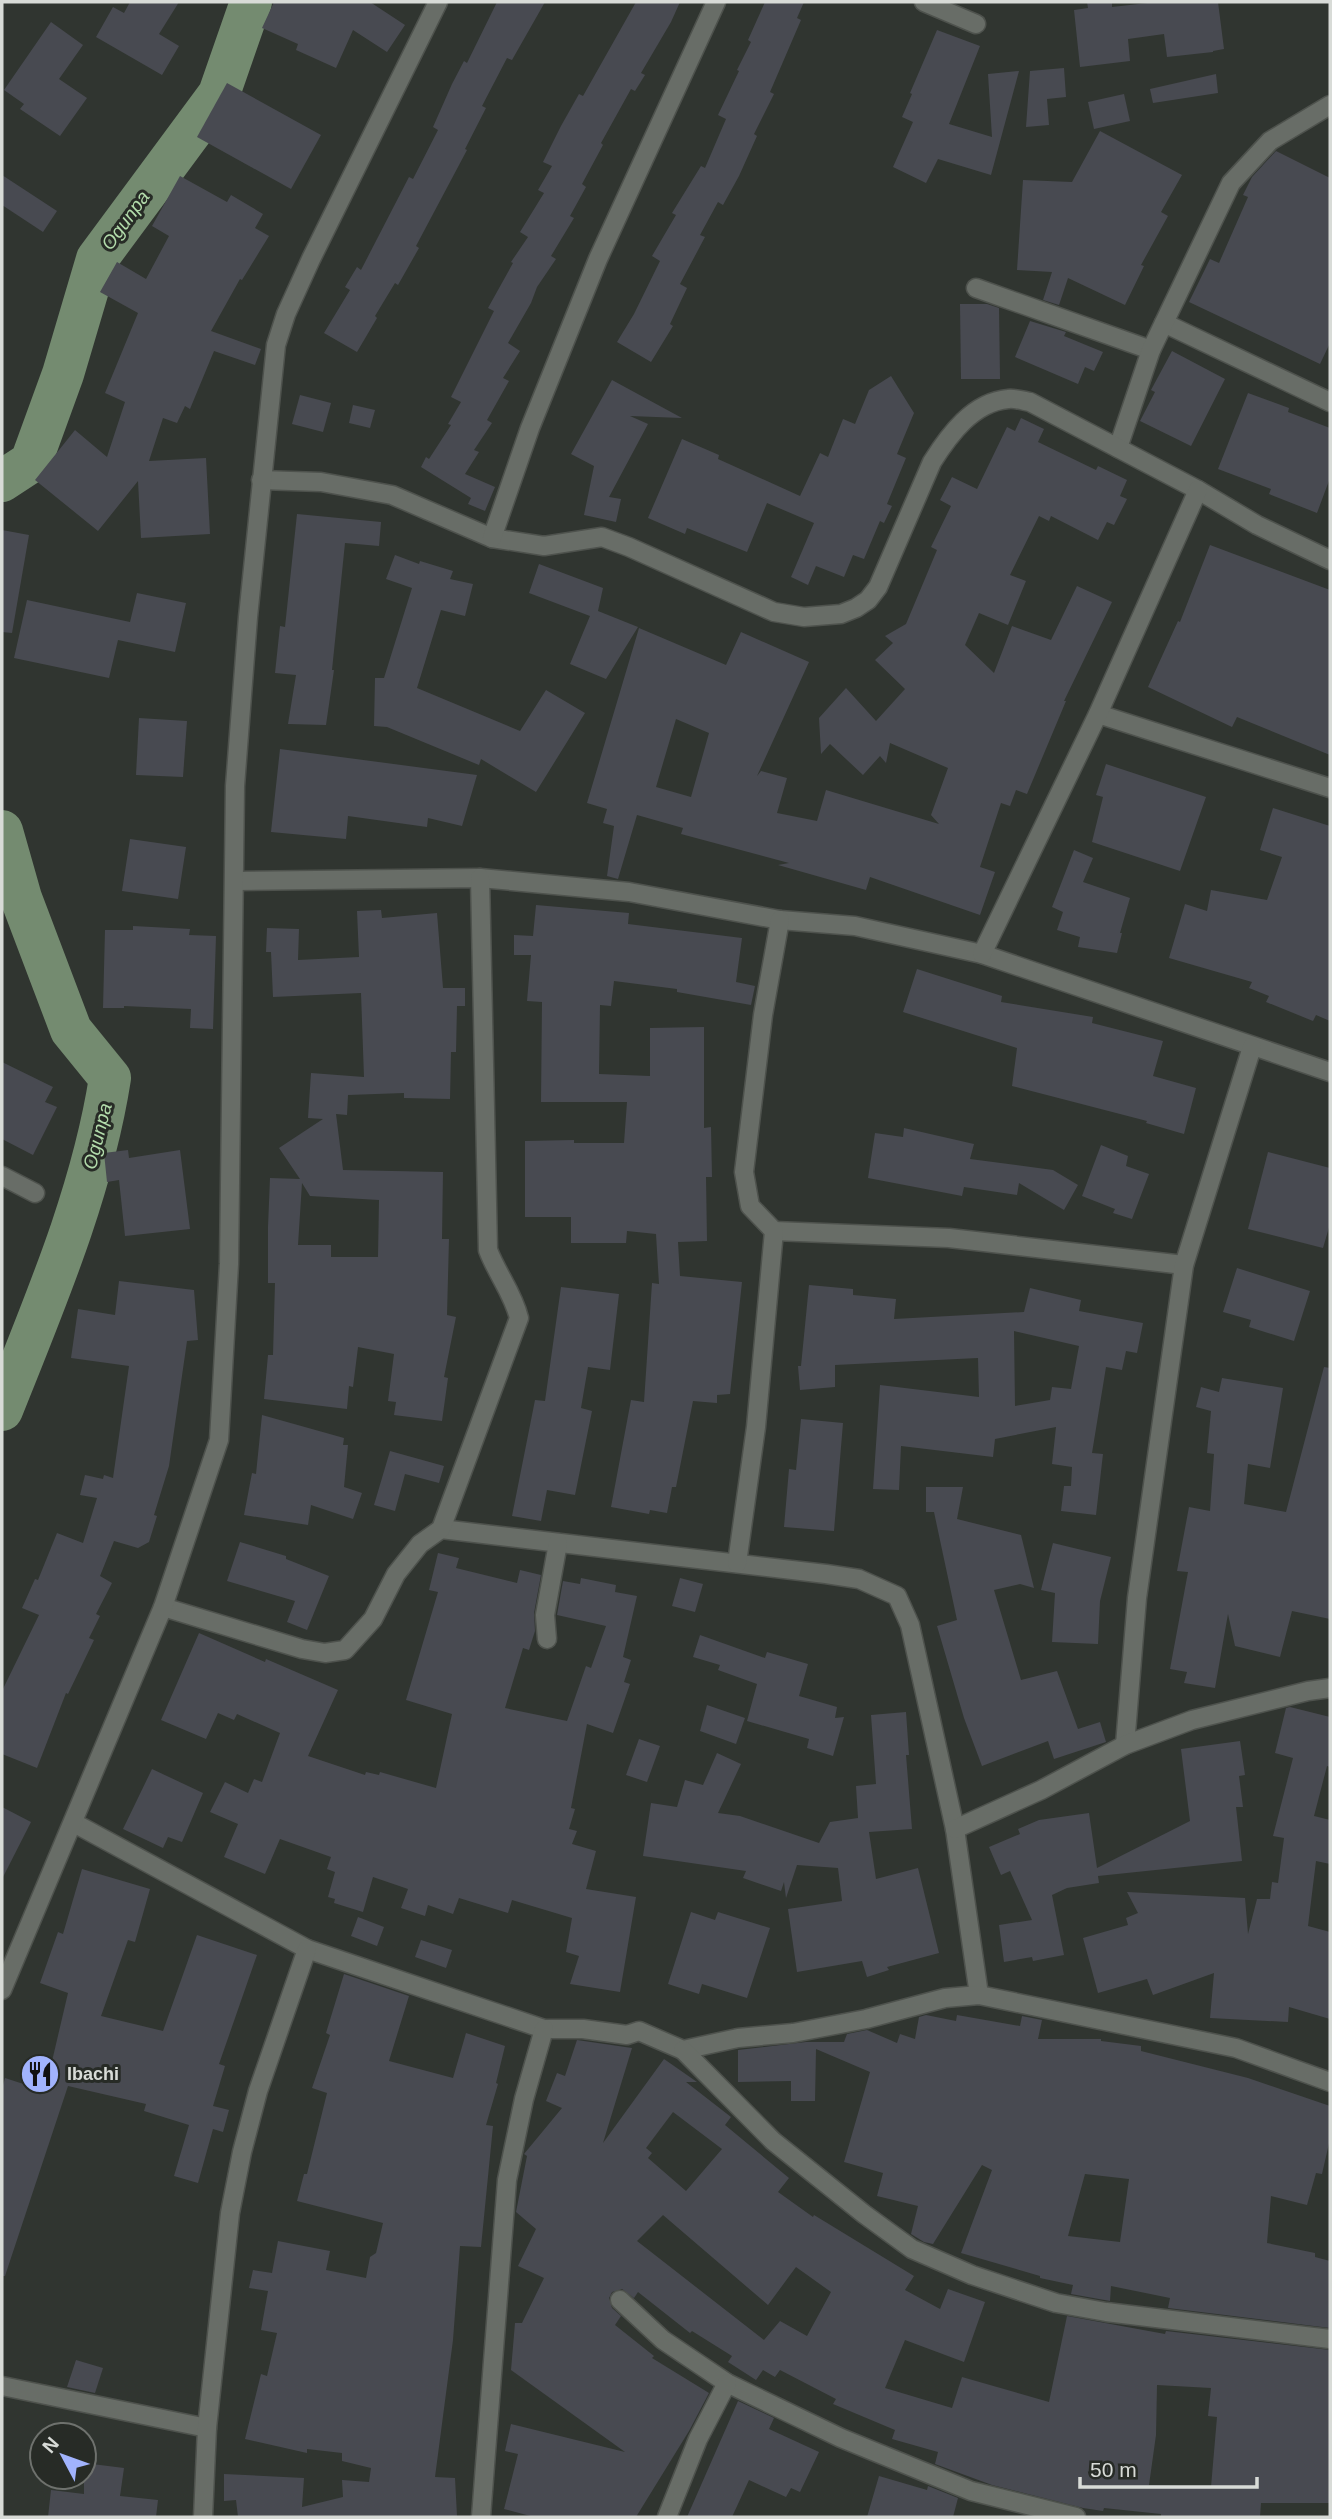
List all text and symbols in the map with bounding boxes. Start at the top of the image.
water label: Ogunpa [97,187,154,254]
water label: Ogunpa [79,1101,116,1171]
restaurant icon: Ibachi [19,2053,61,2095]
place label: Ibachi [67,2064,119,2084]
north arrow [28,2421,98,2491]
text: N [38,2433,63,2457]
scale bar [1080,2446,1257,2490]
text: 50 m [1090,2458,1137,2481]

